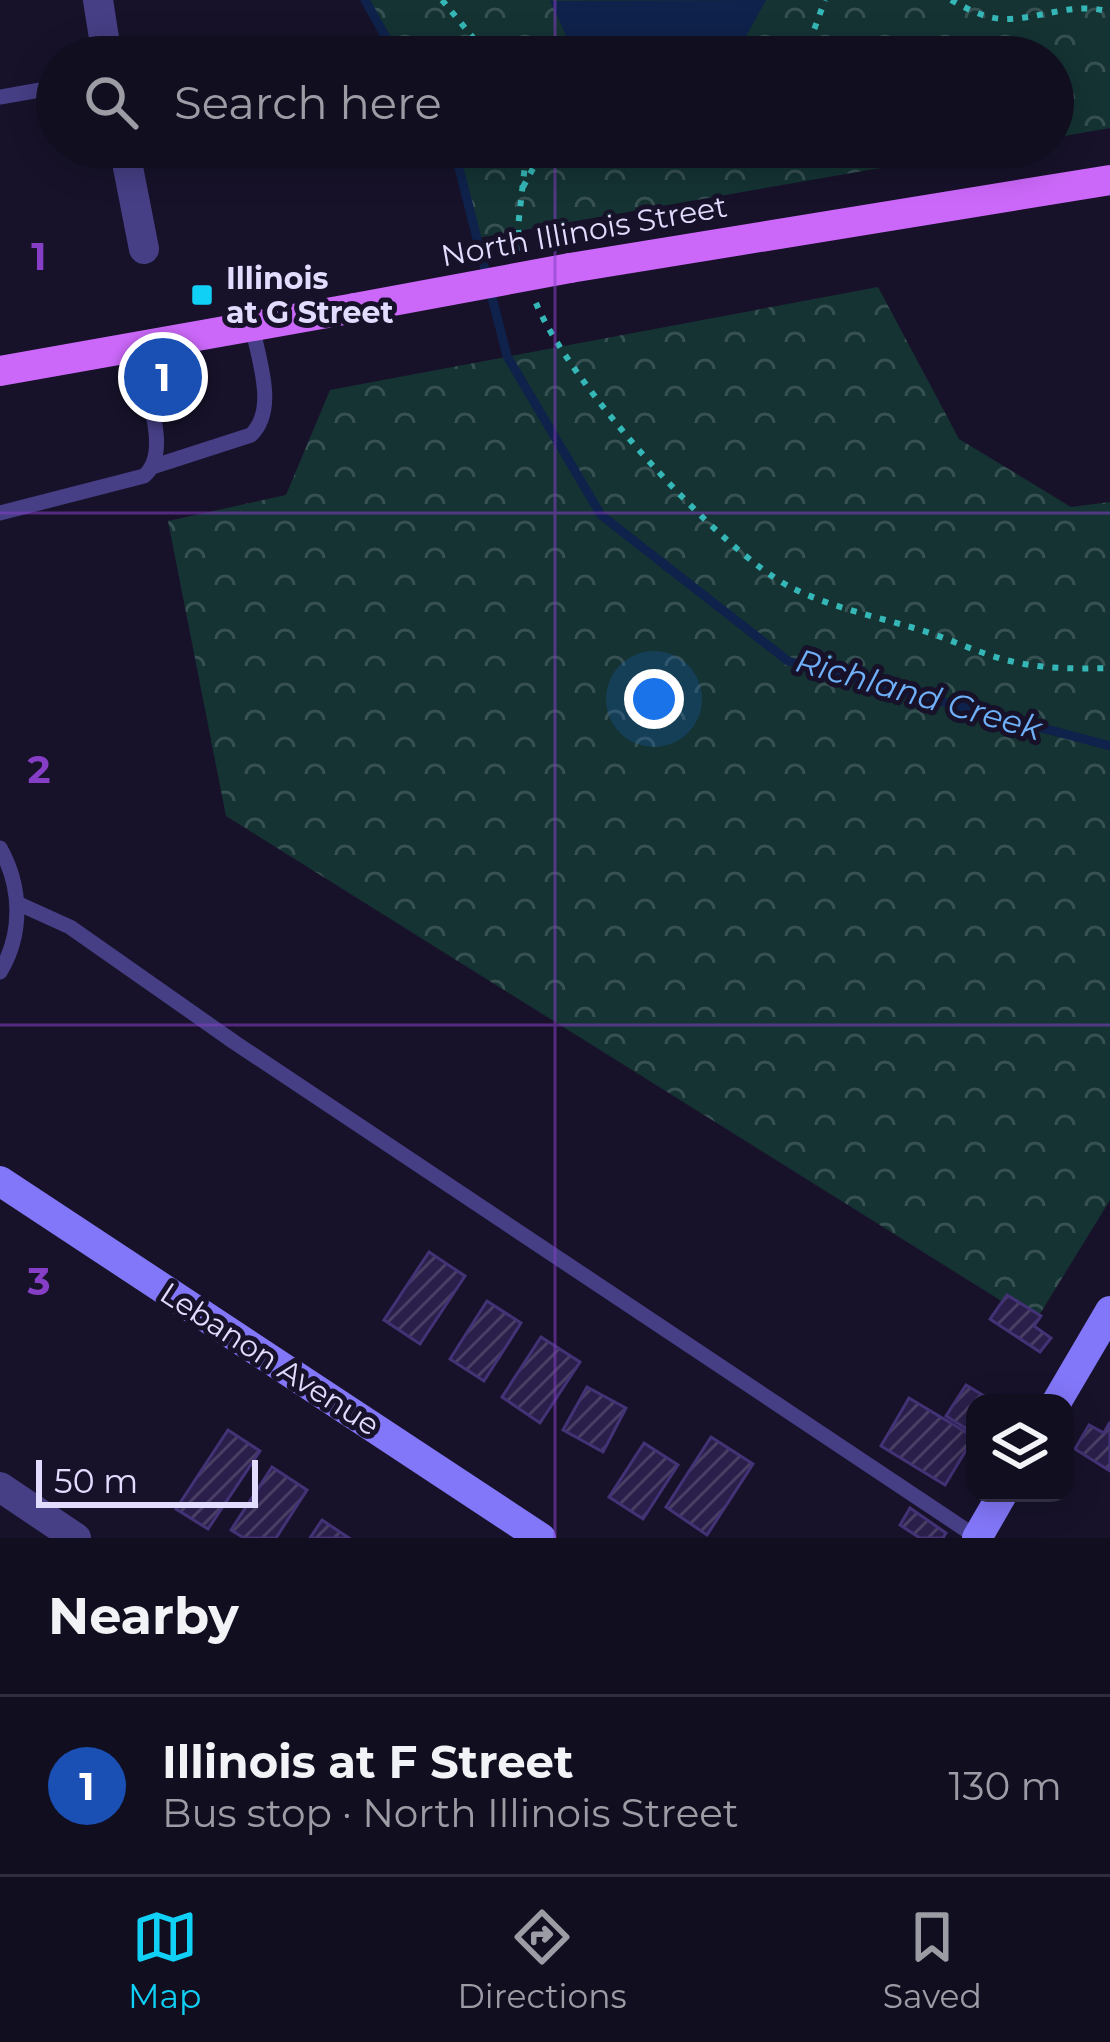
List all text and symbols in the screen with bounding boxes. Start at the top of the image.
search box [36,36,1074,168]
icon: search [78,69,144,135]
text: Search here [174,75,442,130]
street label: North Illinois Street [438,188,730,274]
text: 1 [31,232,47,280]
place label: Illinois at G Street [226,260,393,331]
marker: Illinois at G Street [189,282,215,308]
pin: 1 [124,332,202,422]
water label: Richland Creek [791,640,1048,749]
your location [624,669,684,729]
text: 2 [27,745,51,793]
text: 3 [26,1257,51,1305]
street label: Lebanon Avenue [153,1274,387,1444]
map controls [966,1394,1074,1502]
button: layers [966,1394,1074,1502]
scale bar [36,1454,258,1507]
text: 50 m [54,1461,138,1501]
text: Nearby [48,1585,239,1647]
text: Illinois at F Street [162,1734,574,1789]
text: 1 [79,1762,95,1810]
text: 130 m [949,1762,1062,1810]
text: Bus stop · North Illinois Street [162,1789,739,1837]
tab: Map [128,1904,201,2016]
tab: Directions [458,1904,627,2016]
tab: Saved [883,1904,982,2016]

